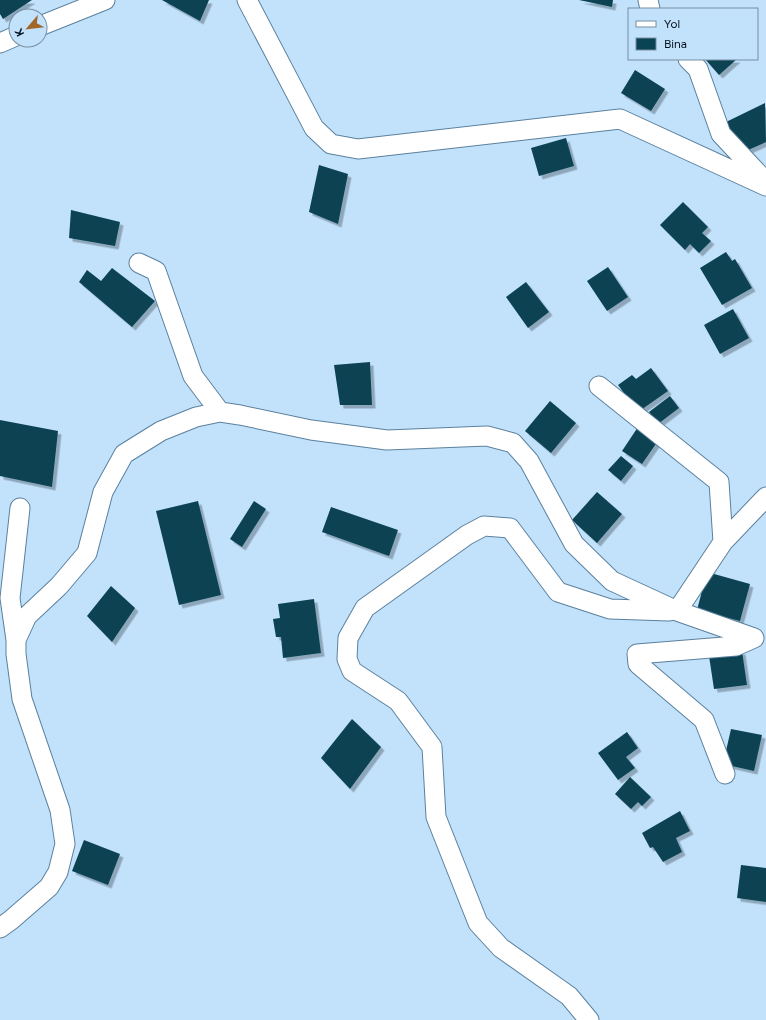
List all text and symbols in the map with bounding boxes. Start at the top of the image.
north arrow [8,8,48,48]
legend [628,8,758,60]
text: Yol [664,17,680,31]
text: K [12,26,27,39]
text: Bina [664,37,687,51]

